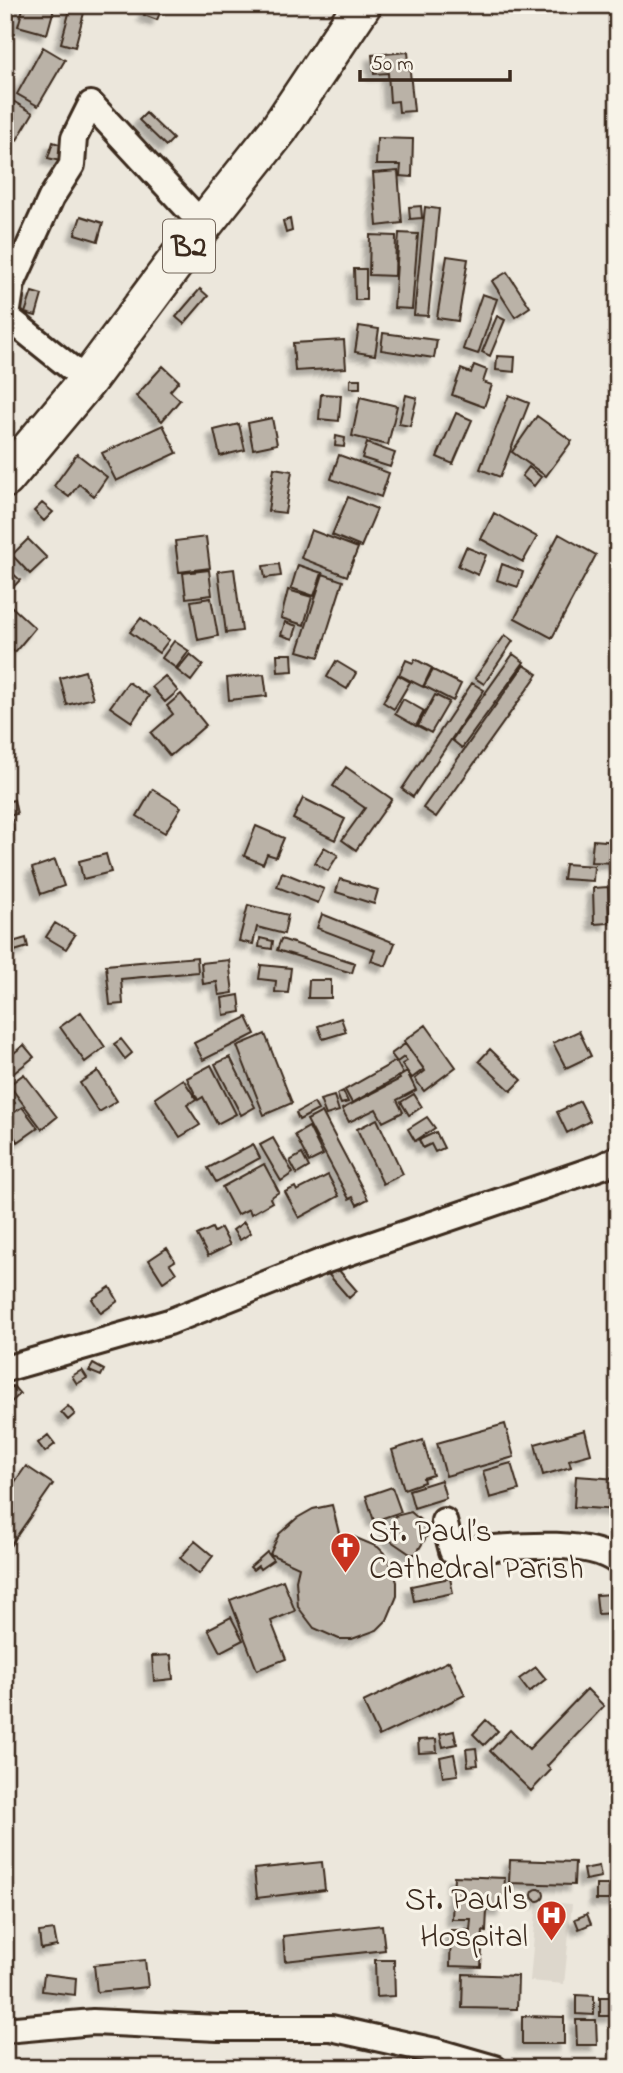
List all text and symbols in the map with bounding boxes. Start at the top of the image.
scale bar [360,38,511,82]
text: 50 m [371,50,414,80]
road number: B2 [163,220,215,272]
place label: St. Paul’s Cathedral Parish [369,1510,584,1594]
church icon: St. Paul’s Cathedral Parish [329,1531,363,1575]
place label: St. Paul's Hospital [405,1878,528,1962]
hospital icon: St. Paul's Hospital [534,1899,568,1943]

